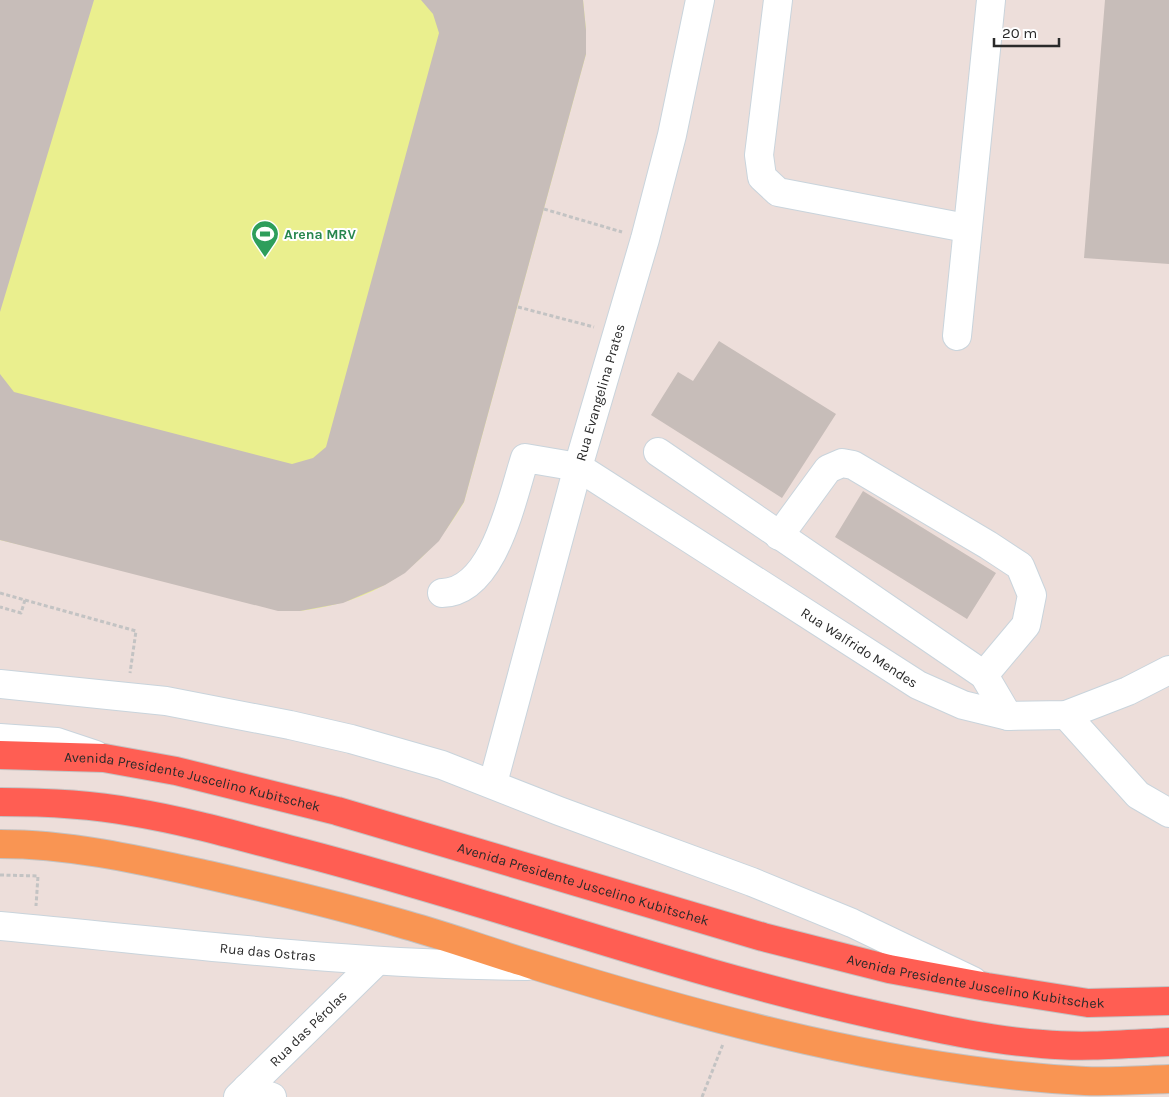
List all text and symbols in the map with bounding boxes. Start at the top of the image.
scale bar [994,15,1059,47]
text: 20 m [1002,24,1037,42]
sports icon: Arena MRV [250,219,280,258]
place label: Arena MRV [284,226,356,243]
street label: Rua Evangelina Prates [572,322,628,463]
street label: Rua Walfrido Mendes [798,604,921,691]
street label: Avenida Presidente Juscelino Kubitschek [64,748,322,815]
street label: Avenida Presidente Juscelino Kubitschek [455,839,711,929]
street label: Rua das Ostras [219,939,317,965]
street label: Avenida Presidente Juscelino Kubitschek [845,950,1105,1012]
street label: Rua das Pérolas [266,987,350,1070]

